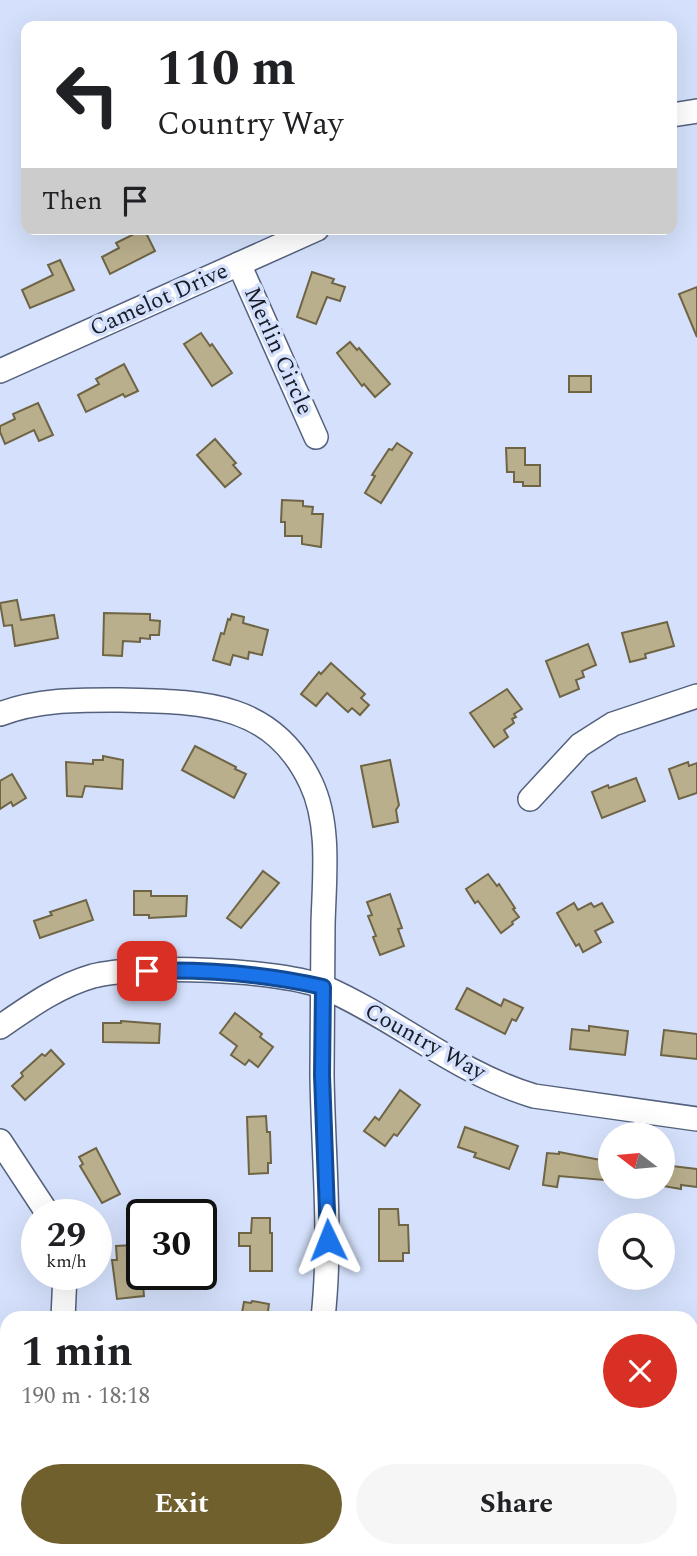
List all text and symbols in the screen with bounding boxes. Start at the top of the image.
text: 110 m [157,32,296,107]
icon: left [42,49,133,140]
text: Country Way [157,100,343,149]
text: Then [42,181,102,221]
icon: arrive [116,182,154,220]
street label: Camelot Drive [84,254,234,346]
street label: Merlin Circle [234,281,322,421]
pin [117,941,177,1001]
icon: arrive [128,952,166,990]
street label: Country Way [358,994,493,1090]
north arrow [598,1122,676,1199]
map controls [598,1122,675,1290]
speed limit sign: 30 [126,1199,217,1290]
position arrow [291,1203,365,1277]
text: 29 [47,1209,86,1262]
button: search [598,1213,675,1290]
text: km/h [46,1248,87,1275]
text: 1 min [21,1321,133,1384]
button: close [603,1334,677,1408]
text: 190 m · 18:18 [21,1379,150,1414]
button: Exit [21,1464,342,1544]
button: Share [356,1464,677,1544]

